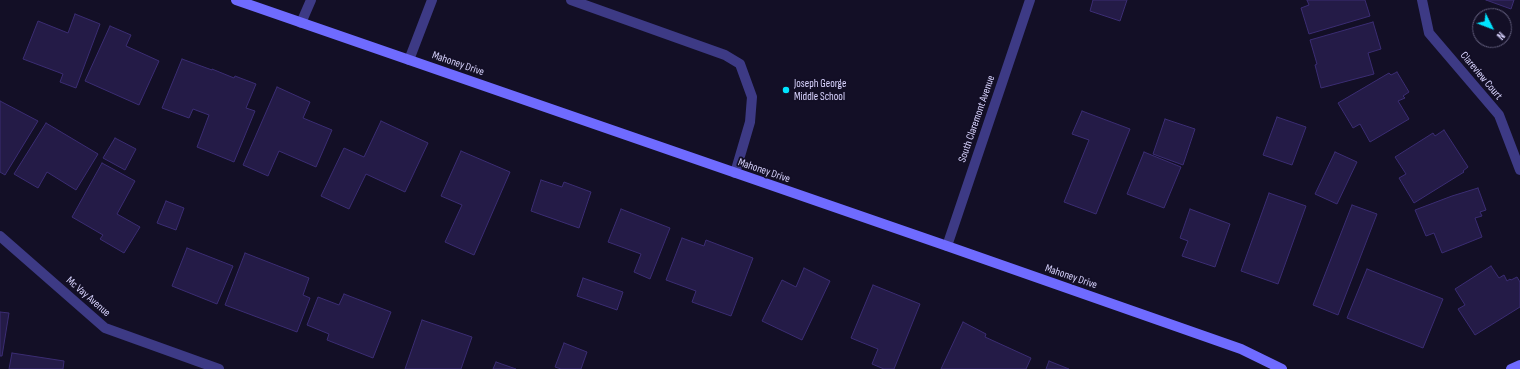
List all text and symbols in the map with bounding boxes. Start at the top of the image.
north arrow [1472,8,1512,48]
text: N [1494,29,1507,42]
street label: Mahoney Drive [430,49,486,79]
street label: Clareview Court [1457,49,1505,103]
street label: South Claremont Avenue [956,74,998,164]
place label: Joseph George Middle School [794,77,846,103]
marker: Joseph George Middle School [781,85,791,95]
street label: Mahoney Drive [736,156,792,186]
street label: Mahoney Drive [1043,262,1099,292]
street label: Mc Vay Avenue [63,274,113,320]

